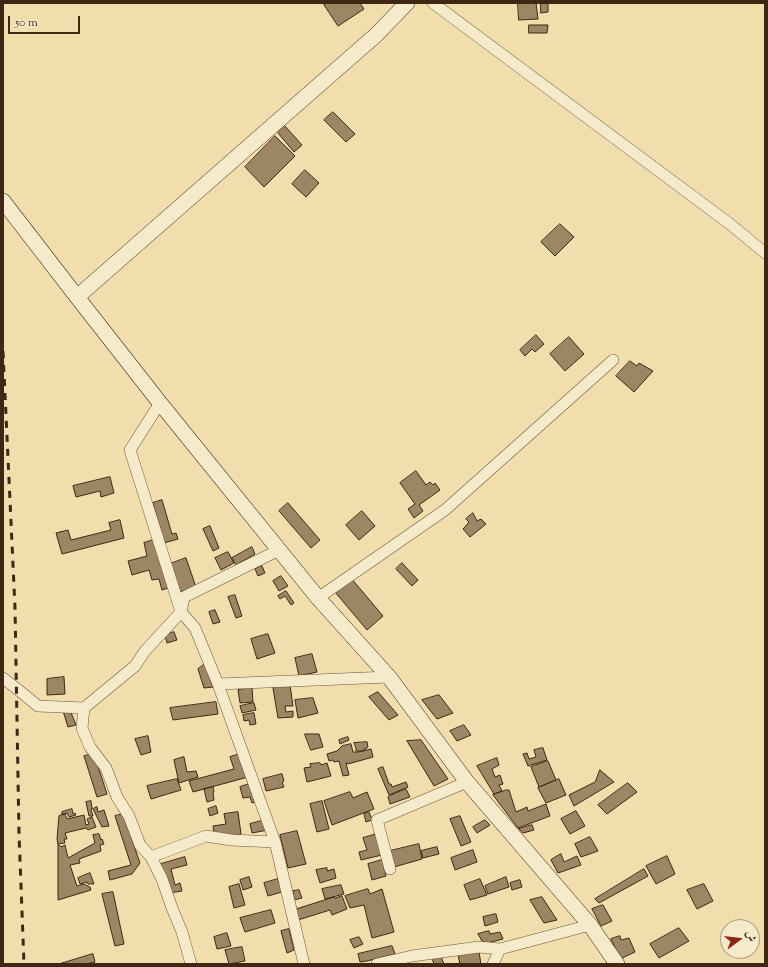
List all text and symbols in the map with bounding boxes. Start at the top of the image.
scale bar [10,8,82,34]
text: 50 m [15,14,38,32]
north arrow [720,919,760,959]
text: ش [741,929,760,943]

